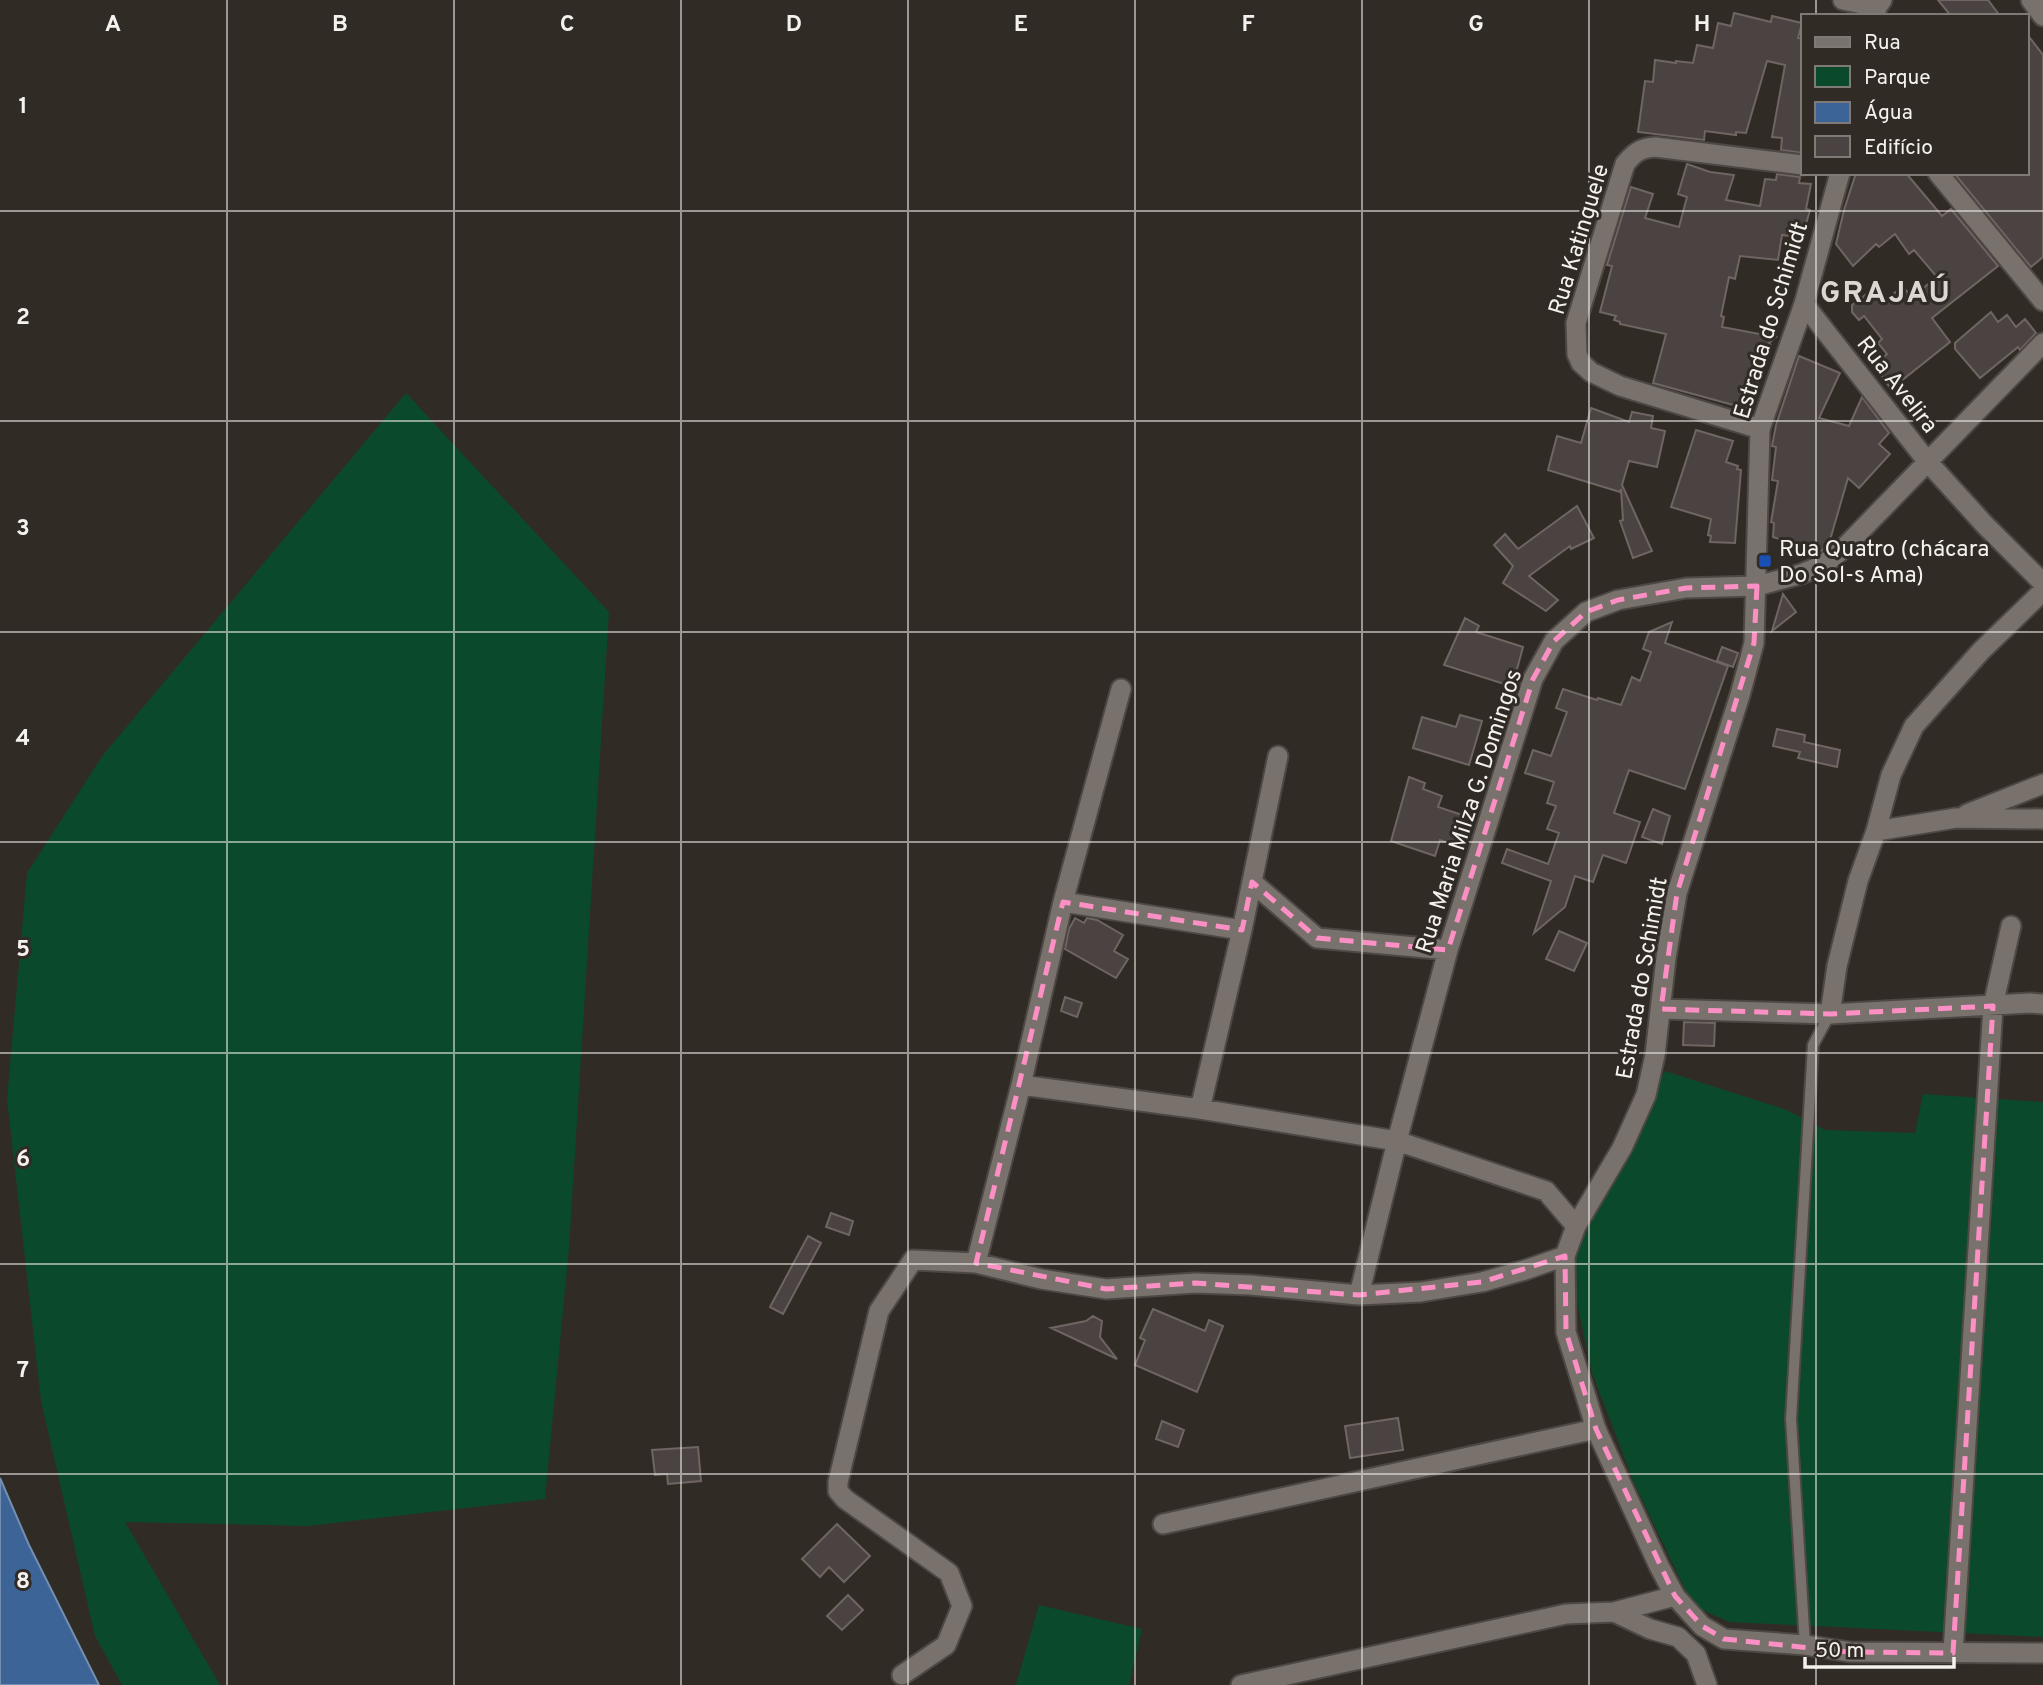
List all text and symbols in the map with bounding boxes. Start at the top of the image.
text: A [105,11,121,40]
text: B [332,11,348,40]
text: C [560,11,574,40]
text: D [786,11,802,40]
text: E [1014,11,1028,40]
text: F [1241,11,1255,40]
text: G [1468,11,1484,40]
text: H [1694,11,1710,40]
legend [1801,14,2029,175]
text: Rua [1864,30,1901,57]
text: Parque [1864,65,1931,92]
text: 1 [18,93,28,122]
text: Água [1864,99,1913,127]
text: Edifício [1864,135,1933,162]
street label: Rua Katinguele [1544,161,1617,319]
street label: Estrada do Schimidt [1729,219,1816,423]
district label: GRAJAÚ [1820,273,1952,313]
text: 2 [16,304,30,333]
street label: Rua Avelira [1849,331,1943,440]
text: 3 [16,515,30,544]
place label: Rua Quatro (chácara Do Sol-s Ama) [1779,536,1989,591]
marker: Rua Quatro (chácara Do Sol-s Ama) [1757,553,1773,569]
street label: Rua Maria Milza G. Domingos [1411,666,1530,957]
text: 4 [16,725,30,754]
street label: Estrada do Schimidt [1611,875,1676,1082]
text: 5 [16,936,30,965]
text: 6 [16,1146,30,1175]
text: 7 [17,1357,29,1386]
text: 8 [16,1568,30,1597]
scale bar [1805,1626,1954,1670]
text: 50 m [1815,1638,1864,1665]

